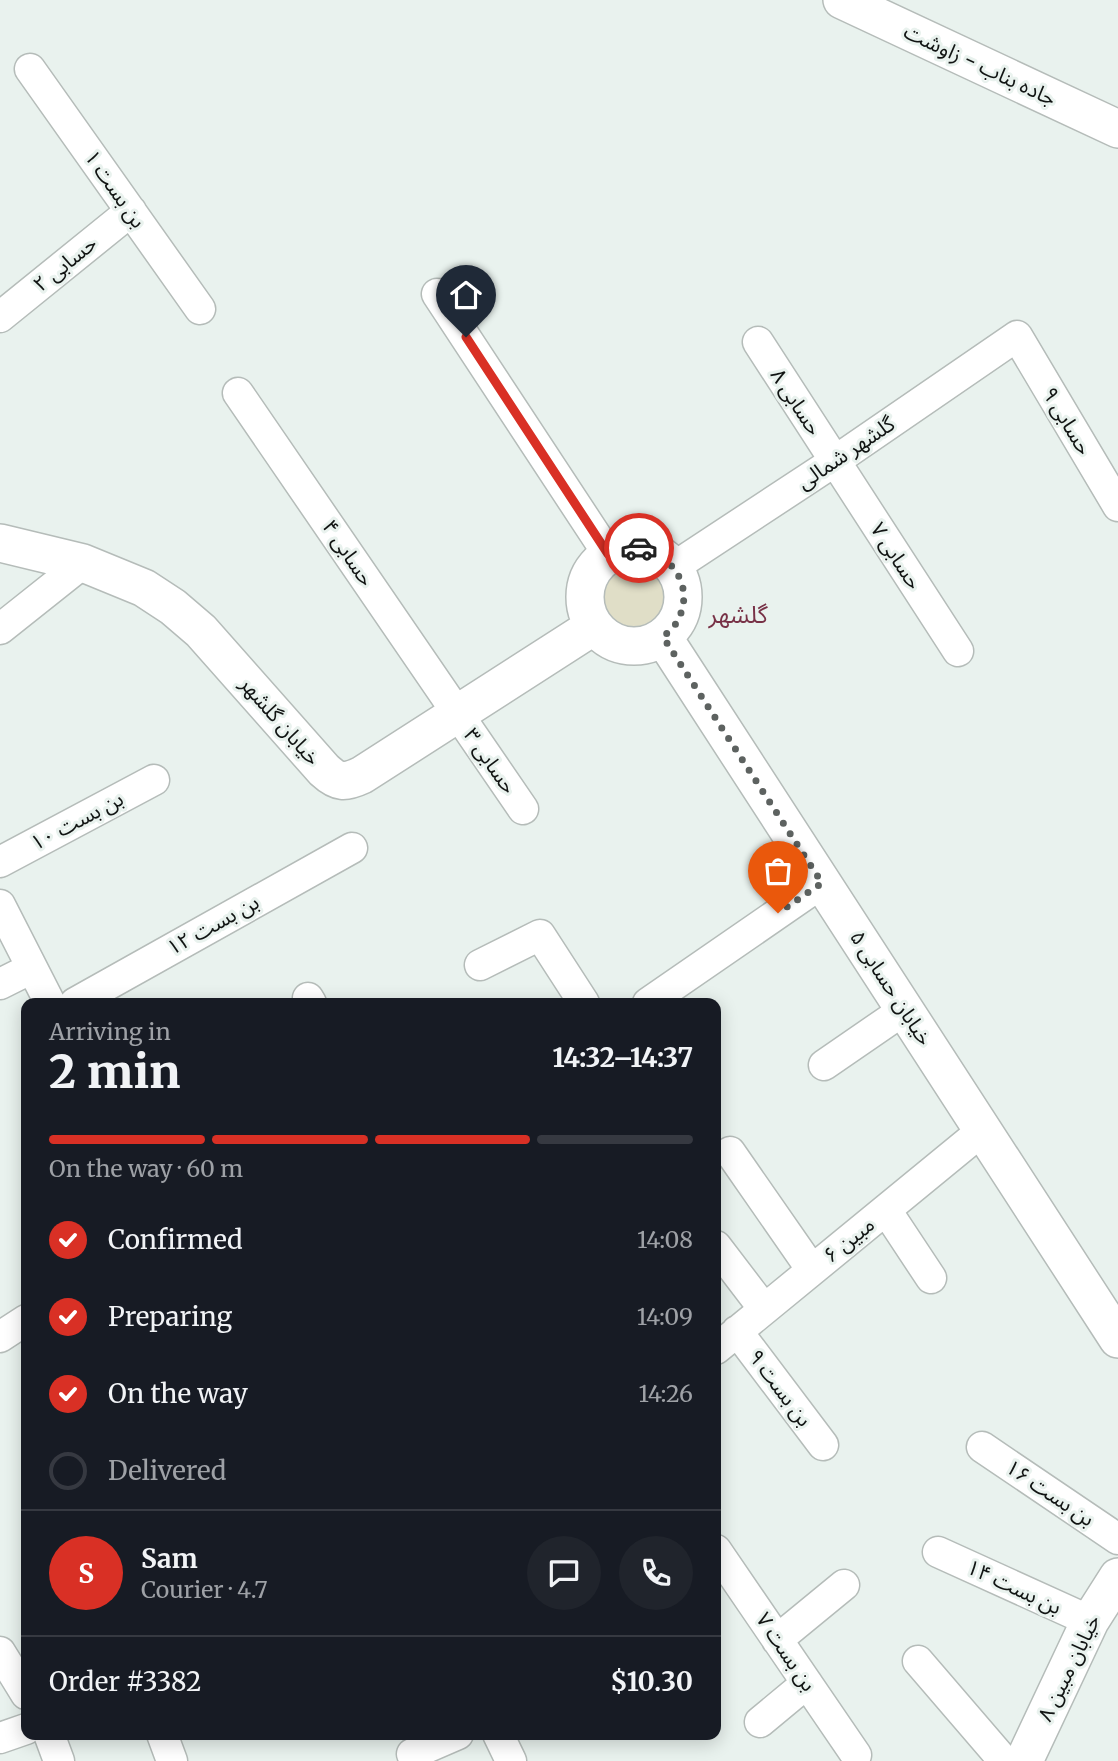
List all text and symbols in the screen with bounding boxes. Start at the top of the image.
street label: جاده بناب - زاوشت [900,17,1061,112]
street label: بن بست ۱ [79,144,152,233]
street label: حسابی ۲ [27,230,102,298]
pin [436,265,496,337]
icon: home [447,276,485,314]
street label: حسابی ۸ [765,363,828,440]
street label: حسابی ۹ [1037,382,1098,460]
street label: گلشهر شمالی [792,410,900,495]
courier [604,513,674,583]
street label: حسابی ۴ [316,514,380,591]
street label: حسابی ۷ [865,517,928,594]
icon: car [620,529,658,567]
district label: گلشهر [707,599,769,630]
street label: خیابان گلشهر [234,670,326,771]
street label: حسابی ۳ [458,722,523,799]
street label: بن بست ۱۰ [26,785,128,856]
pin [748,841,808,913]
icon: bag [759,852,797,890]
street label: بن بست ۱۲ [162,888,264,961]
street label: خیابان حسابی ۵ [844,925,939,1050]
text: Arriving in [49,1017,171,1046]
text: 14:32–14:37 [552,1041,693,1074]
text: 2 min [49,1043,181,1101]
text: On the way · 60 m [49,1154,243,1183]
street label: مبین ۶ [818,1211,880,1268]
icon: check [49,1221,87,1259]
text: Confirmed [108,1223,243,1256]
text: 14:08 [637,1225,693,1254]
icon: check [49,1298,87,1336]
text: Preparing [108,1300,232,1333]
text: 14:09 [637,1302,693,1331]
street label: بن بست ۹ [743,1344,818,1432]
icon: check [49,1375,87,1413]
text: On the way [108,1377,248,1410]
text: 14:26 [639,1379,693,1408]
street label: بن بست ۱۶ [1001,1453,1100,1532]
text: Delivered [108,1454,227,1487]
button: chat [527,1536,601,1610]
button: phone [619,1536,693,1610]
text: Sam [141,1542,198,1575]
street label: بن بست ۱۴ [963,1553,1066,1620]
text: S [78,1557,94,1590]
text: Courier · 4.7 [141,1575,268,1604]
street label: بن بست ۷ [750,1607,823,1696]
street label: خیابان مبین ۸ [1031,1610,1106,1726]
text: Order #3382 [49,1665,202,1698]
text: $10.30 [610,1665,693,1698]

